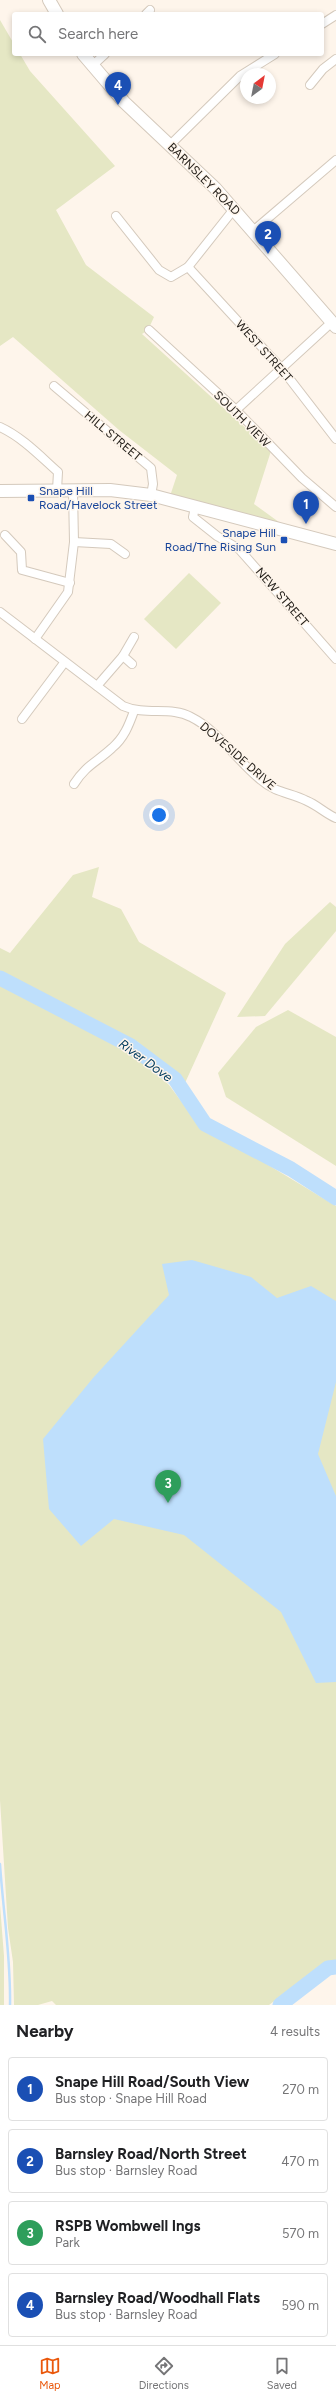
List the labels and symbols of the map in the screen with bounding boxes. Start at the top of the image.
north arrow [240,68,276,104]
pin: 4 [105,72,131,105]
street label: BARNSLEY ROAD [165,140,243,218]
pin: 2 [255,221,281,254]
street label: WEST STREET [233,317,296,385]
street label: SOUTH VIEW [211,388,273,450]
street label: HILL STREET [82,408,145,464]
place label: Snape Hill Road/Havelock Street [39,484,158,512]
pin: 1 [293,491,319,524]
marker: Snape Hill Road/Havelock Street [26,493,36,503]
place label: Snape Hill Road/The Rising Sun [165,526,276,554]
marker: Snape Hill Road/The Rising Sun [279,535,289,545]
street label: NEW STREET [253,565,312,630]
street label: DOVESIDE DRIVE [197,719,279,793]
your location [149,805,169,825]
water label: River Dove [116,1036,175,1085]
pin: 3 [155,1470,181,1503]

